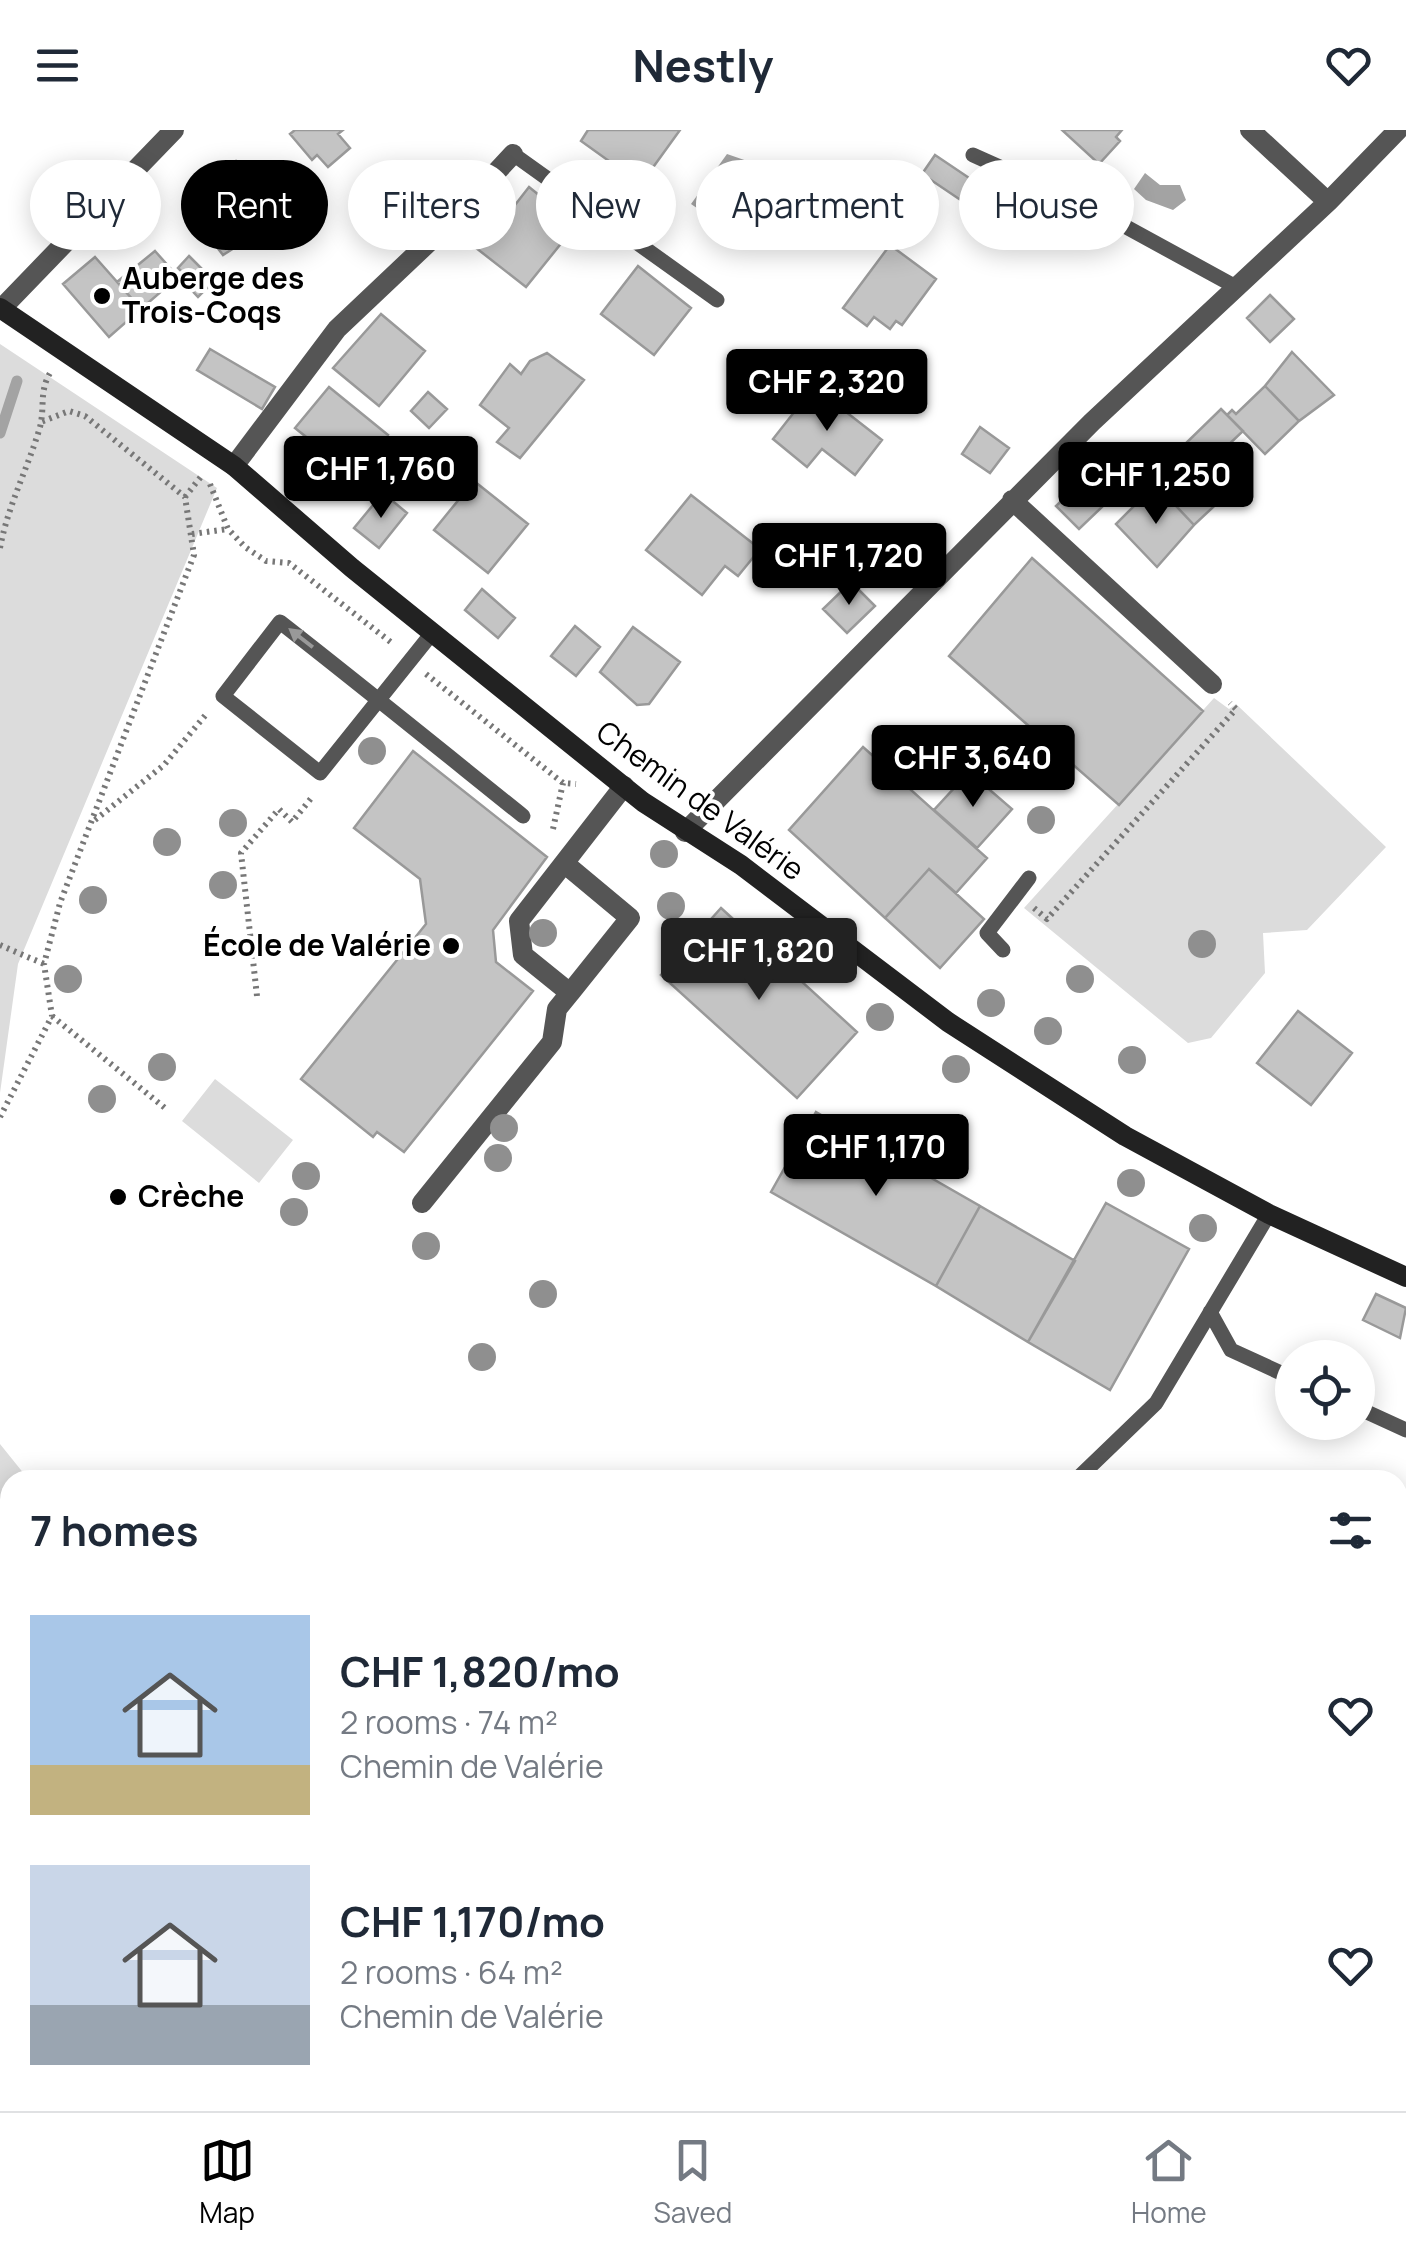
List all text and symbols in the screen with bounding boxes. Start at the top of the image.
text: Nestly [632,34,774,96]
icon: menu [30,38,85,93]
icon: heart [1321,38,1376,93]
chip: Buy [30,160,161,250]
chip: Rent [181,160,328,250]
chip: Filters [348,160,516,250]
chip: New [536,160,676,250]
chip: Apartment [696,160,939,250]
chip: House [959,160,1134,250]
place label: Auberge des Trois-Coqs [122,257,304,332]
marker: Auberge des Trois-Coqs [91,285,113,307]
pin: CHF 2,320 [713,349,941,434]
text: CHF 2,320 [748,359,906,403]
pin: CHF 1,760 [267,436,495,521]
pin: CHF 1,250 [1042,442,1270,527]
text: CHF 1,760 [306,446,456,490]
text: CHF 1,250 [1080,452,1232,496]
pin: CHF 1,720 [735,523,963,608]
text: CHF 1,720 [774,533,924,577]
one-way arrow [289,628,314,649]
street label: Chemin de Valérie [589,711,813,889]
pin: CHF 3,640 [859,725,1087,810]
text: CHF 3,640 [894,735,1052,779]
pin: CHF 1,820 [645,918,873,1003]
place label: École de Valérie [203,924,431,965]
text: CHF 1,820 [683,928,835,972]
marker: École de Valérie [440,935,462,957]
pin: CHF 1,170 [762,1114,990,1199]
text: CHF 1,170 [806,1124,946,1168]
place label: Crèche [138,1175,244,1216]
marker: Crèche [107,1186,129,1208]
map controls [1275,1340,1375,1440]
button: locate [1275,1340,1375,1440]
text: 7 homes [30,1501,198,1559]
icon: filters [1323,1503,1378,1558]
text: CHF 1,820/mo [340,1642,620,1700]
icon: home [110,1655,230,1775]
icon: heart [1323,1688,1378,1743]
text: 2 rooms · 74 m² [340,1700,558,1744]
text: Chemin de Valérie [340,1744,604,1788]
text: CHF 1,170/mo [340,1892,605,1950]
icon: home [110,1905,230,2025]
icon: heart [1323,1938,1378,1993]
text: 2 rooms · 64 m² [340,1950,563,1994]
text: Chemin de Valérie [340,1994,604,2038]
tab: Map [199,2133,255,2231]
tab: Saved [654,2133,732,2231]
tab: Home [1131,2133,1207,2231]

